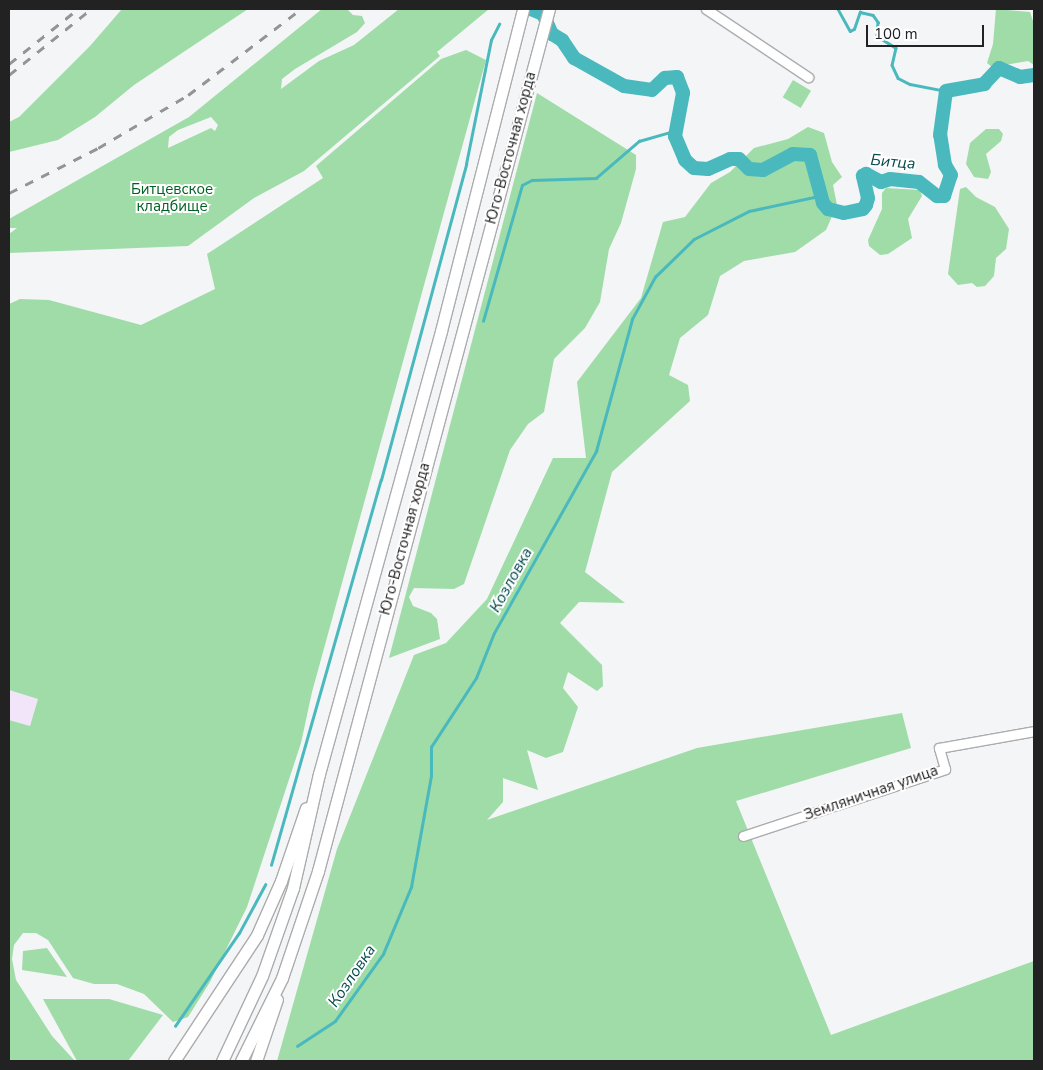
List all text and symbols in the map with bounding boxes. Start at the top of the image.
scale bar [868,15,986,47]
text: 100 m [874,24,918,44]
street label: Юго-Восточная хорда [482,70,540,226]
water label: Битца [870,150,916,174]
park label: Битцевское кладбище [131,180,213,215]
street label: Юго-Восточная хорда [376,461,434,617]
water label: Козловка [485,544,537,616]
street label: Земляничная улица [801,762,941,824]
water label: Козловка [324,941,380,1011]

